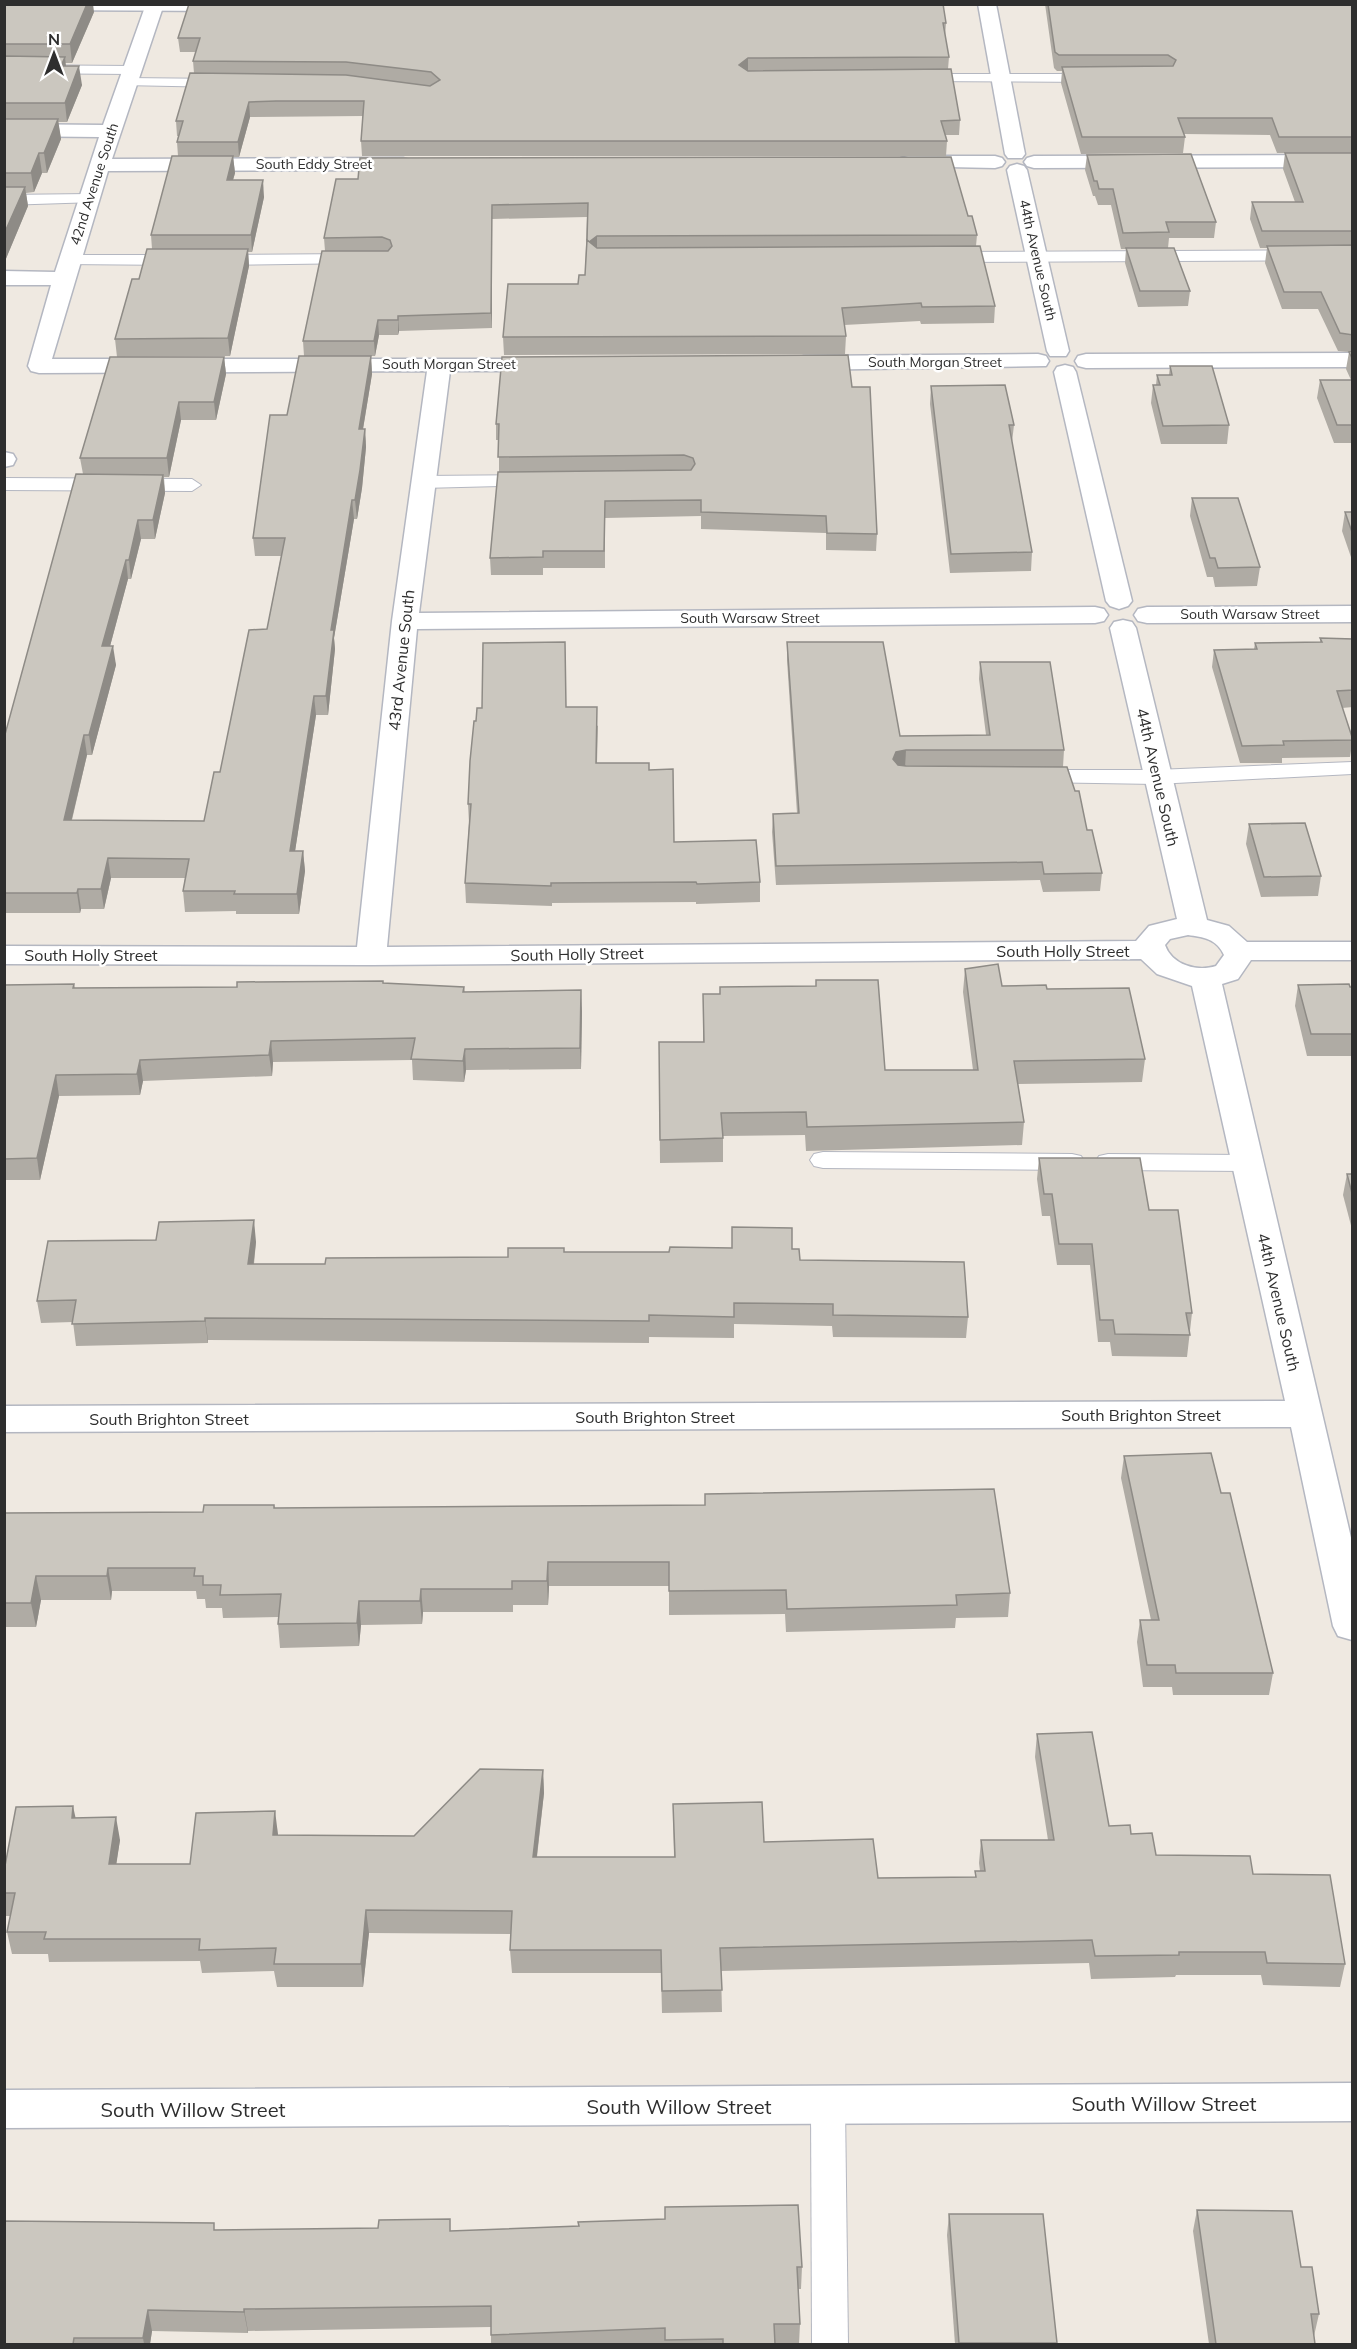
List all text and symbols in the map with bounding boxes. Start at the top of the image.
north arrow [24,24,84,84]
text: N [48,29,60,49]
street label: 42nd Avenue South [66,121,122,247]
street label: South Eddy Street [256,155,372,173]
street label: 44th Avenue South [1015,198,1061,322]
street label: South Morgan Street [868,353,1002,371]
street label: South Morgan Street [382,355,516,373]
street label: 43rd Avenue South [384,588,418,732]
street label: South Warsaw Street [1180,605,1320,623]
street label: South Warsaw Street [680,609,820,627]
street label: 44th Avenue South [1132,706,1184,848]
street label: South Holly Street [996,941,1130,961]
street label: South Holly Street [510,943,644,965]
street label: South Holly Street [24,945,158,965]
street label: 44th Avenue South [1253,1231,1305,1373]
street label: South Brighton Street [1061,1405,1221,1425]
street label: South Brighton Street [575,1407,735,1427]
street label: South Brighton Street [89,1409,249,1429]
street label: South Willow Street [1071,2091,1257,2116]
street label: South Willow Street [586,2094,772,2119]
street label: South Willow Street [100,2097,286,2122]

